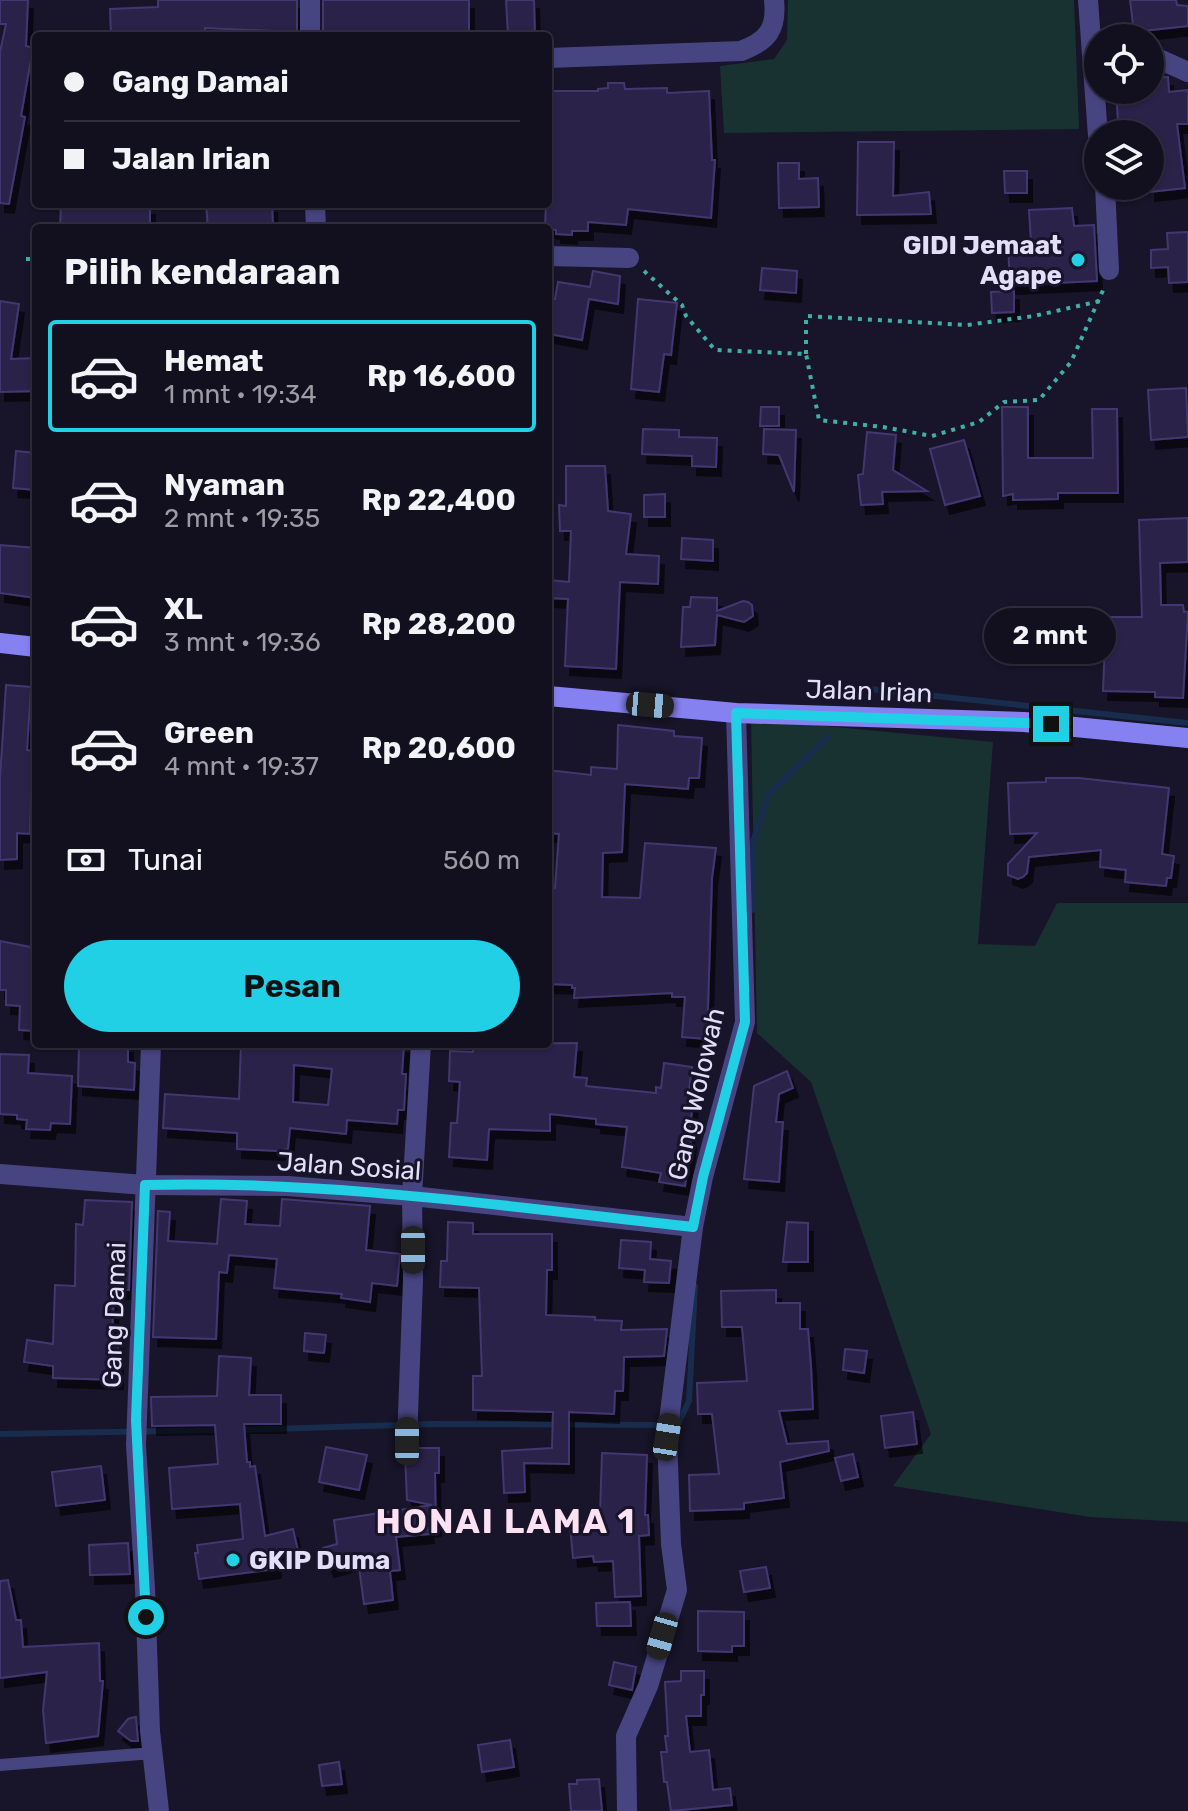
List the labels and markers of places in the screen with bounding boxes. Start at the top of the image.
place label: GIDI Jemaat Agape [903,230,1062,291]
marker: GIDI Jemaat Agape [1069,251,1087,269]
place label: GKIP Duma [249,1545,390,1576]
marker: GKIP Duma [224,1551,242,1569]

